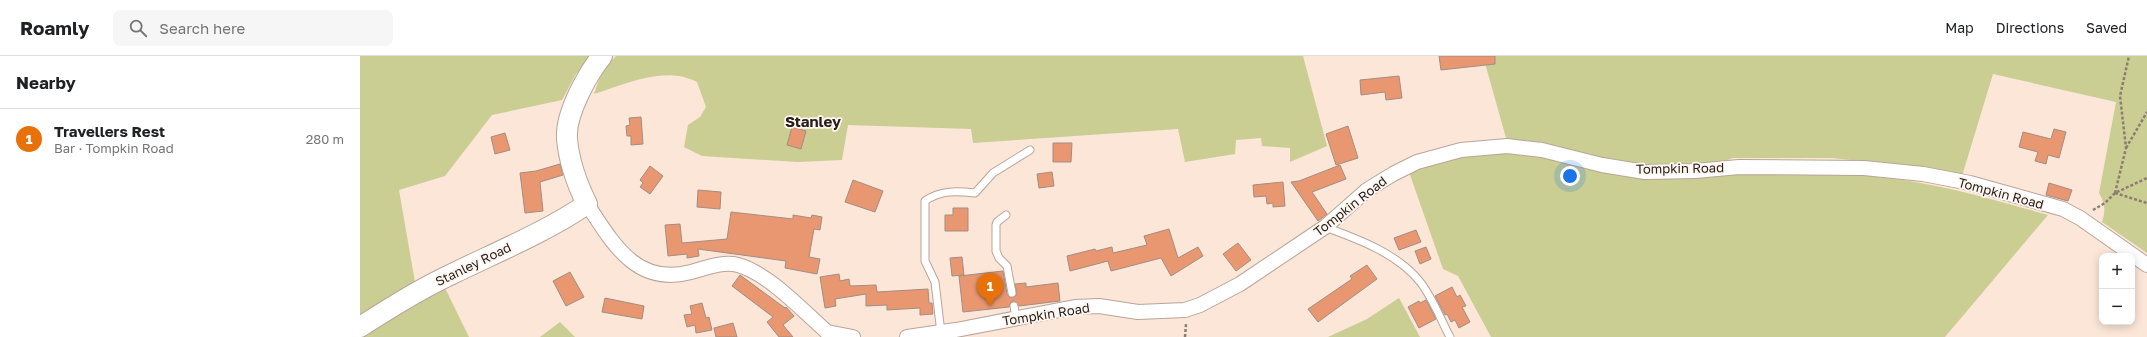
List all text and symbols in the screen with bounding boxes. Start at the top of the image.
search box [113,10,393,46]
text: Roamly [20,16,89,39]
icon: search [127,17,149,39]
text: Search here [159,19,245,37]
text: Map [1945,19,1974,36]
text: Directions [1996,19,2064,36]
text: Saved [2086,19,2127,36]
text: Nearby [16,72,76,93]
district label: Stanley [785,112,841,130]
text: Travellers Rest [54,122,165,140]
text: 1 [26,131,32,147]
text: 280 m [306,131,344,147]
text: Bar · Tompkin Road [54,140,174,156]
street label: Tompkin Road [1636,159,1724,177]
your location [1560,166,1580,186]
street label: Tompkin Road [1310,173,1390,239]
street label: Tompkin Road [1956,174,2046,212]
street label: Stanley Road [433,239,513,289]
map controls [2099,253,2135,325]
button: + [2099,253,2135,289]
pin: 1 [977,273,1003,306]
button: − [2099,289,2135,325]
street label: Tompkin Road [1001,299,1091,329]

